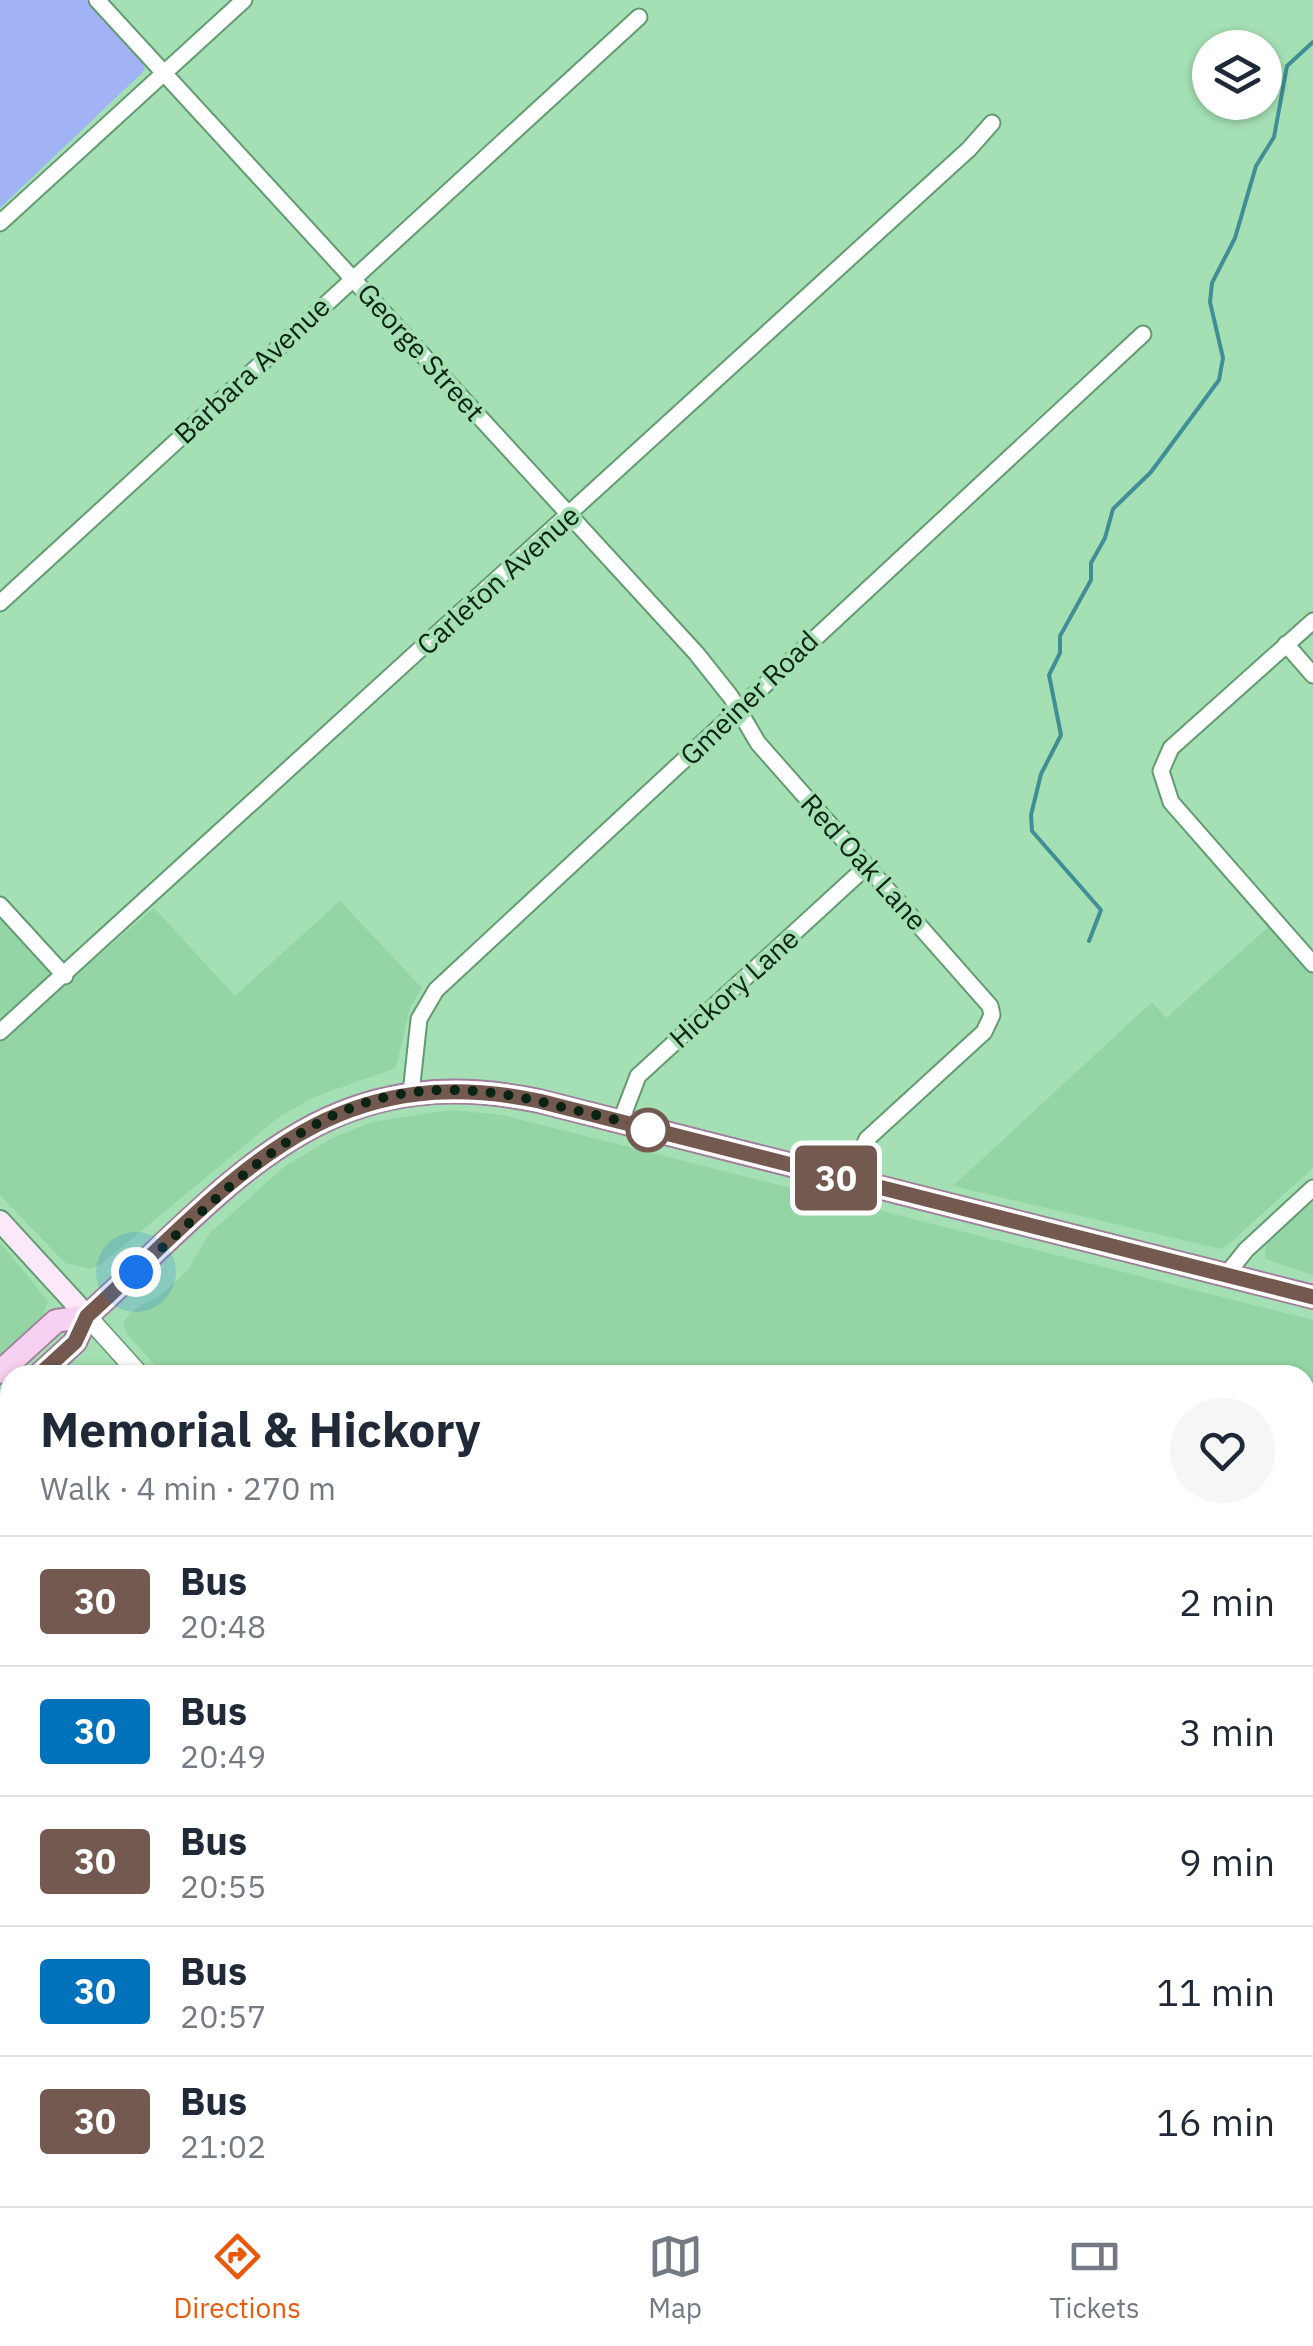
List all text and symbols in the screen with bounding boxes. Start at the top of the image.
map controls [1192,30,1282,120]
button: layers [1192,30,1282,120]
street label: George Street [350,275,493,429]
street label: Barbara Avenue [166,288,337,451]
street label: Carleton Avenue [408,497,587,663]
street label: Gmeiner Road [671,622,826,773]
street label: Red Oak Lane [793,785,936,938]
street label: Hickory Lane [661,920,806,1056]
unlabelled marker [627,1109,669,1151]
line badge: 30 [791,1146,881,1210]
text: 30 [815,1155,857,1201]
your location [111,1247,161,1297]
text: Memorial & Hickory [40,1398,481,1460]
button: heart [1170,1398,1275,1503]
text: Walk · 4 min · 270 m [40,1467,336,1509]
text: Bus [180,1556,247,1605]
text: 2 min [1179,1577,1275,1626]
text: 30 [74,1578,116,1624]
text: 20:48 [180,1605,266,1647]
text: Bus [180,1686,247,1735]
text: 3 min [1179,1707,1275,1756]
text: 30 [74,1708,116,1754]
text: 20:49 [180,1735,266,1777]
text: Bus [180,1816,247,1865]
text: 9 min [1179,1837,1275,1886]
text: 30 [74,1838,116,1884]
text: 20:55 [180,1865,266,1907]
text: Bus [180,1946,247,1995]
text: 11 min [1156,1967,1275,2016]
text: 30 [74,1968,116,2014]
text: 20:57 [180,1995,266,2037]
text: Bus [180,2076,247,2125]
text: 16 min [1156,2097,1275,2146]
text: 30 [74,2098,116,2144]
text: 21:02 [180,2125,266,2167]
tab: Directions [173,2229,301,2326]
tab: Map [648,2229,703,2326]
tab: Tickets [1049,2229,1140,2326]

